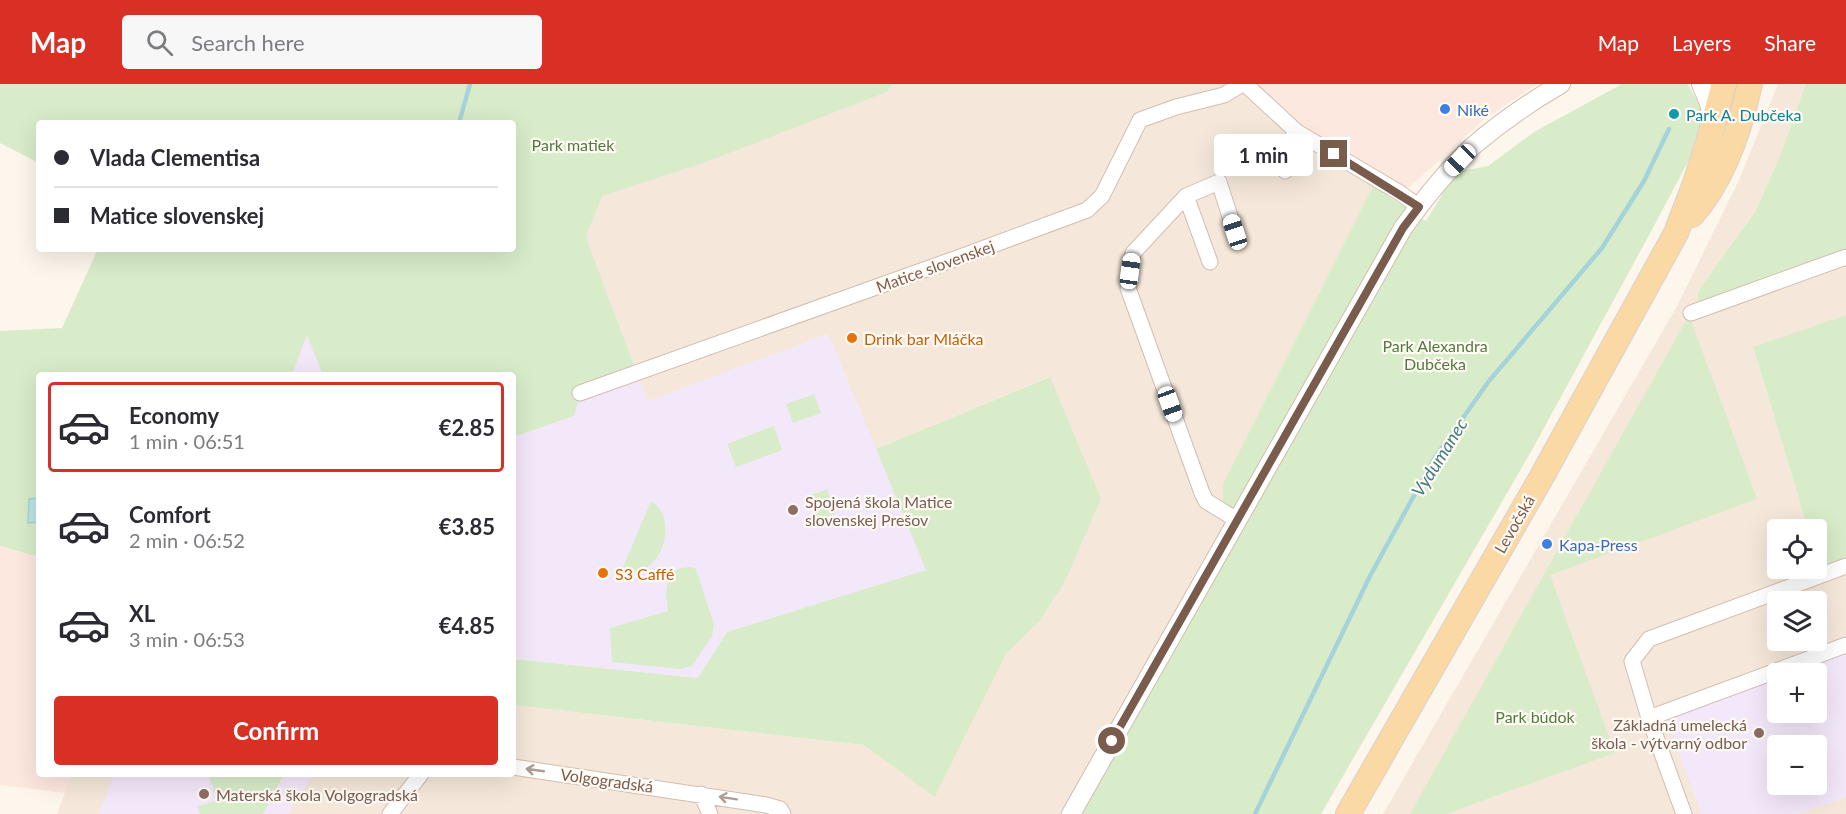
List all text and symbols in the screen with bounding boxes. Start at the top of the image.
search box [122,15,542,69]
text: Map [30,25,86,59]
icon: search [143,26,176,59]
text: Search here [191,29,305,56]
text: Map [1598,30,1639,55]
text: Layers [1672,30,1731,55]
text: Share [1764,30,1816,55]
place label: Niké [1457,100,1489,119]
marker: Niké [1438,102,1452,116]
place label: Park A. Dubčeka [1686,105,1801,124]
marker: Park A. Dubčeka [1667,107,1681,121]
callout: 1 min [1214,133,1313,175]
park label: Park matiek [532,135,615,154]
route end [1320,140,1347,167]
car [1441,141,1479,179]
text: 1 min [1239,143,1288,167]
text: Vlada Clementisa [90,144,260,171]
text: Matice slovenskej [90,202,264,229]
car [1221,212,1249,252]
street label: Matice slovenskej [873,236,997,296]
car [1119,252,1141,290]
place label: Drink bar Mláčka [864,329,984,348]
marker: Drink bar Mláčka [845,331,859,345]
park label: Park Alexandra Dubčeka [1382,336,1488,373]
car [1155,384,1185,424]
icon: car [57,400,111,454]
text: Economy [129,402,219,429]
text: €2.85 [439,414,495,441]
water label: Vydumanec [1406,414,1472,500]
text: 1 min · 06:51 [129,429,245,453]
place label: Spojená škola Matice slovenskej Prešov [805,492,953,529]
street label: Levočská [1490,492,1538,556]
icon: car [57,499,111,553]
text: Comfort [129,501,211,528]
marker: Spojená škola Matice slovenskej Prešov [786,503,800,517]
text: €3.85 [439,513,495,540]
map controls [1767,519,1827,795]
button: locate [1767,519,1827,579]
text: 2 min · 06:52 [129,528,245,552]
place label: Kapa-Press [1559,535,1638,554]
marker: Kapa-Press [1540,537,1554,551]
place label: S3 Caffé [615,564,674,583]
marker: S3 Caffé [596,566,610,580]
button: layers [1767,591,1827,651]
icon: car [57,598,111,652]
text: XL [129,600,155,627]
text: €4.85 [439,612,495,639]
text: 3 min · 06:53 [129,627,245,651]
button: + [1767,663,1827,723]
button: Confirm [54,696,498,765]
park label: Park búdok [1495,707,1576,726]
place label: Základná umelecká škola - výtvarný odbor [1591,715,1747,752]
marker: Základná umelecká škola - výtvarný odbor [1752,726,1766,740]
route start [1098,727,1125,754]
button: − [1767,735,1827,795]
street label: Volgogradská [559,764,655,796]
one-way arrow [526,765,546,776]
place label: Materská škola Volgogradská [216,785,418,804]
marker: Materská škola Volgogradská [197,787,211,801]
one-way arrow [719,793,739,804]

